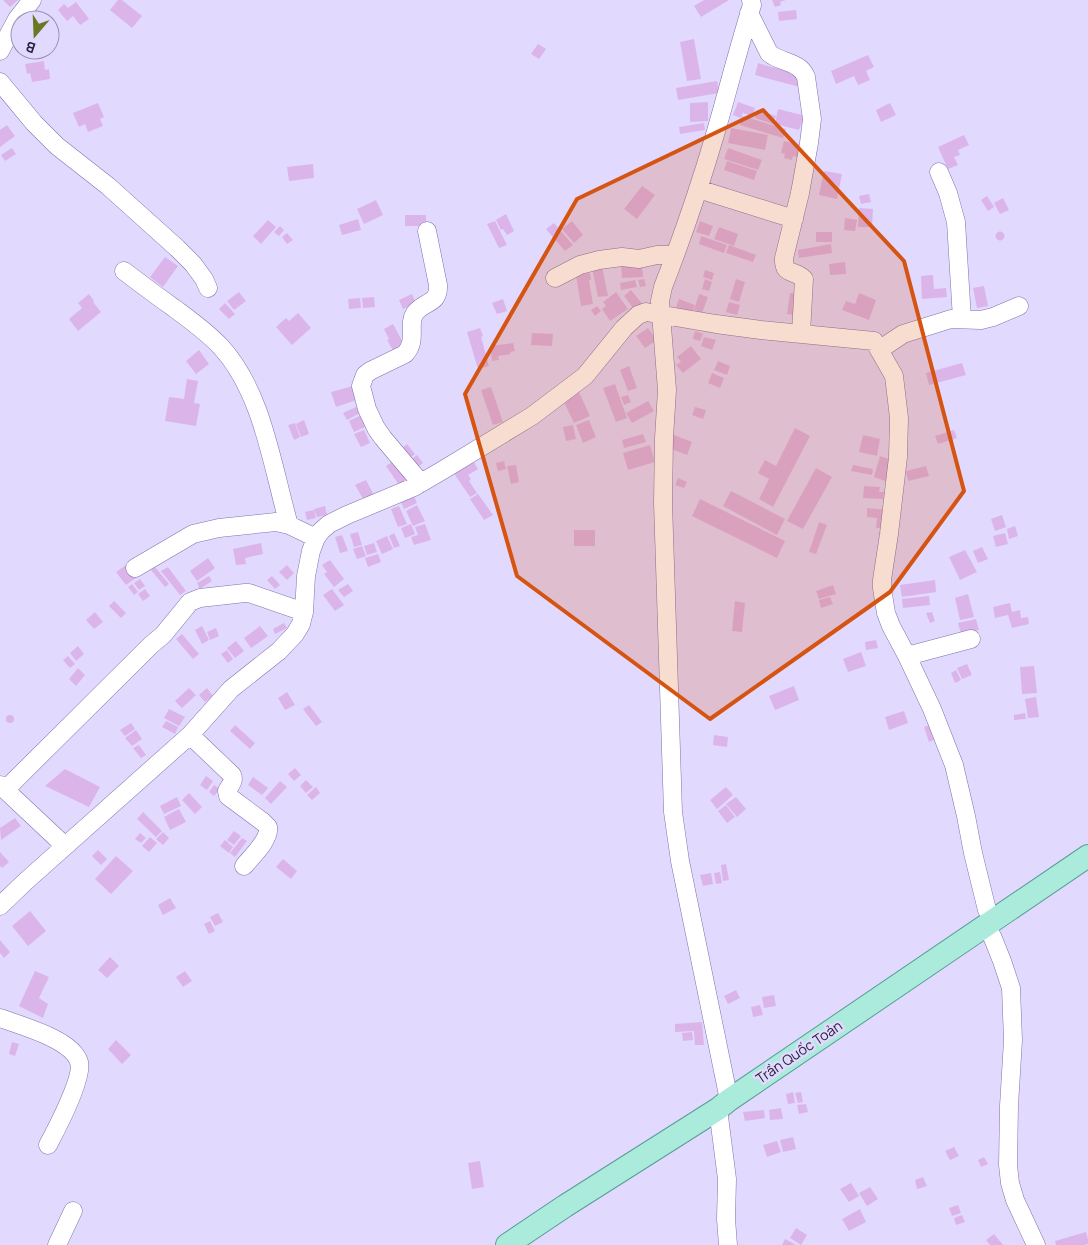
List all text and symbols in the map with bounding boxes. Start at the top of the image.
north arrow [10,10,60,60]
text: B [23,37,38,58]
street label: Trần Quốc Toản [752,1016,846,1087]

